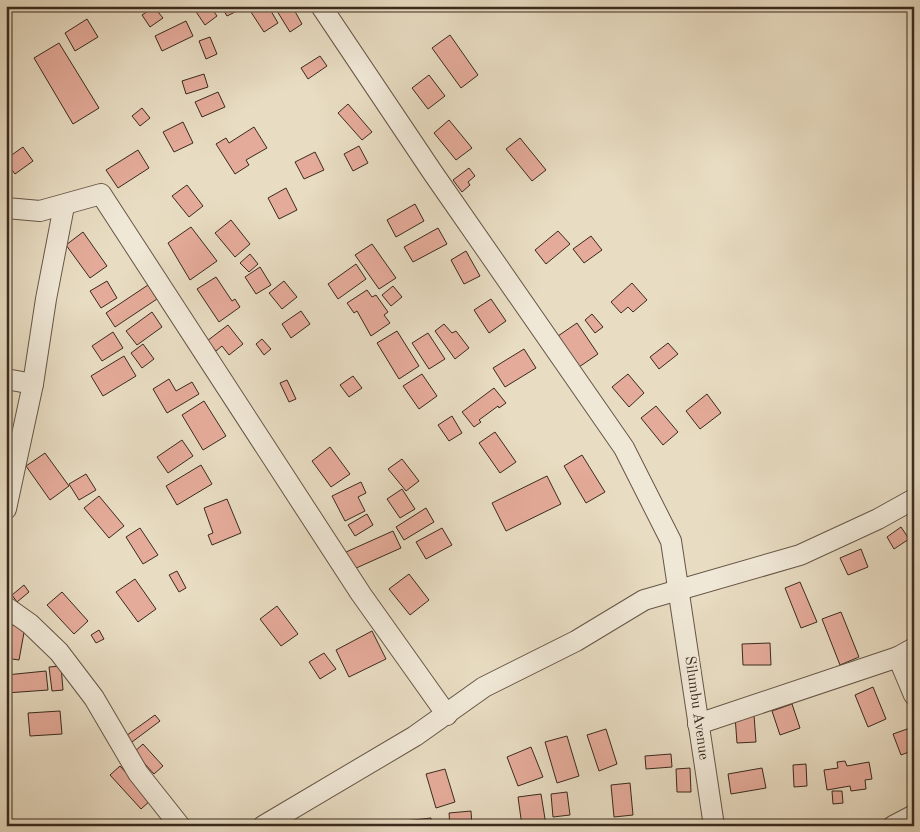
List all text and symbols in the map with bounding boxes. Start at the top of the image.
street label: Silumbu Avenue [681,655,711,761]

